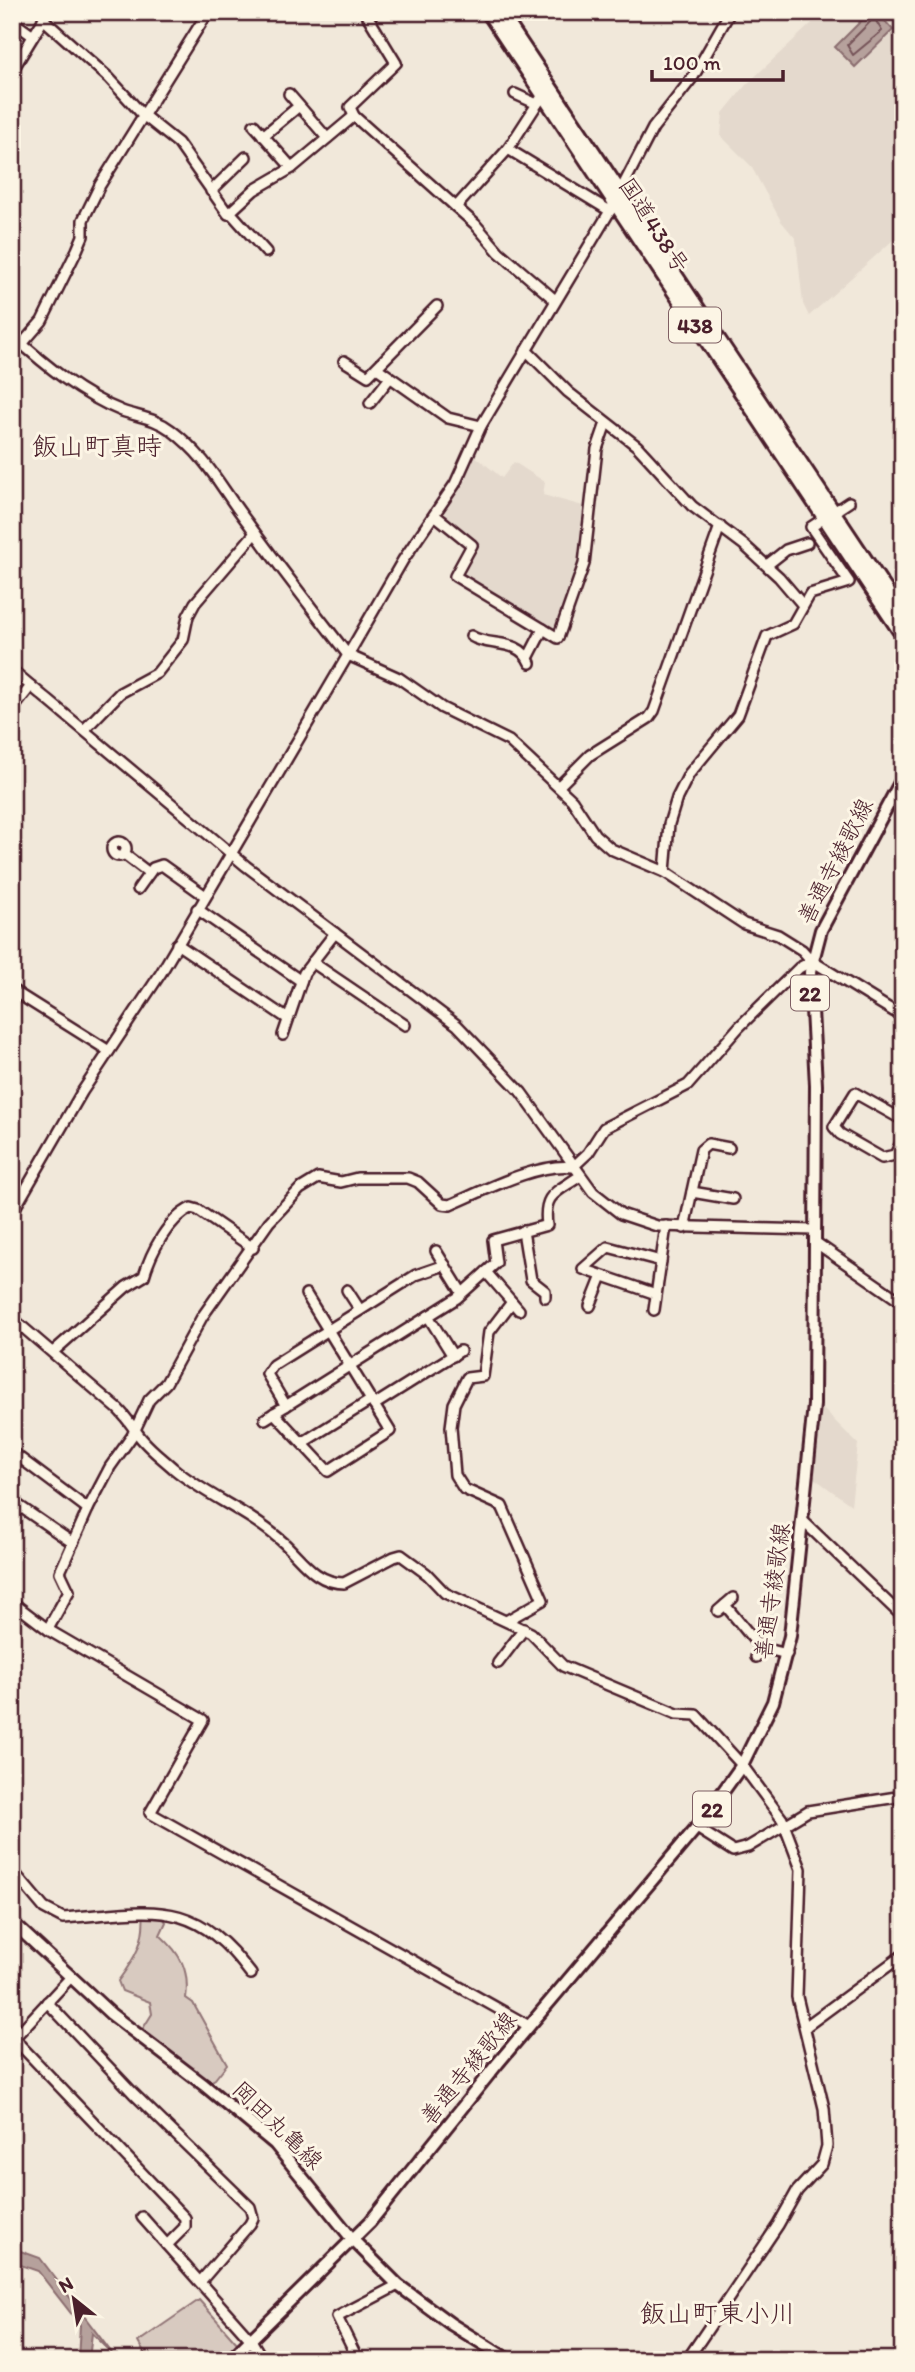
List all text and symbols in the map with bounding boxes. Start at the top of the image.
scale bar [652,38,784,82]
text: 100 m [663,50,721,75]
street label: 国道438号 [613,172,695,278]
road number: 438 [669,308,721,342]
district label: 飯山町真時 [32,430,162,462]
street label: 善通寺綾歌線 [791,793,879,929]
road number: 22 [791,976,829,1010]
street label: 善通寺綾歌線 [749,1521,795,1661]
road number: 22 [693,1792,731,1826]
street label: 善通寺綾歌線 [414,2006,522,2130]
street label: 岡田丸亀線 [227,2075,329,2175]
north arrow [38,2264,108,2334]
text: N [54,2272,77,2298]
district label: 飯山町東小川 [640,2297,796,2329]

